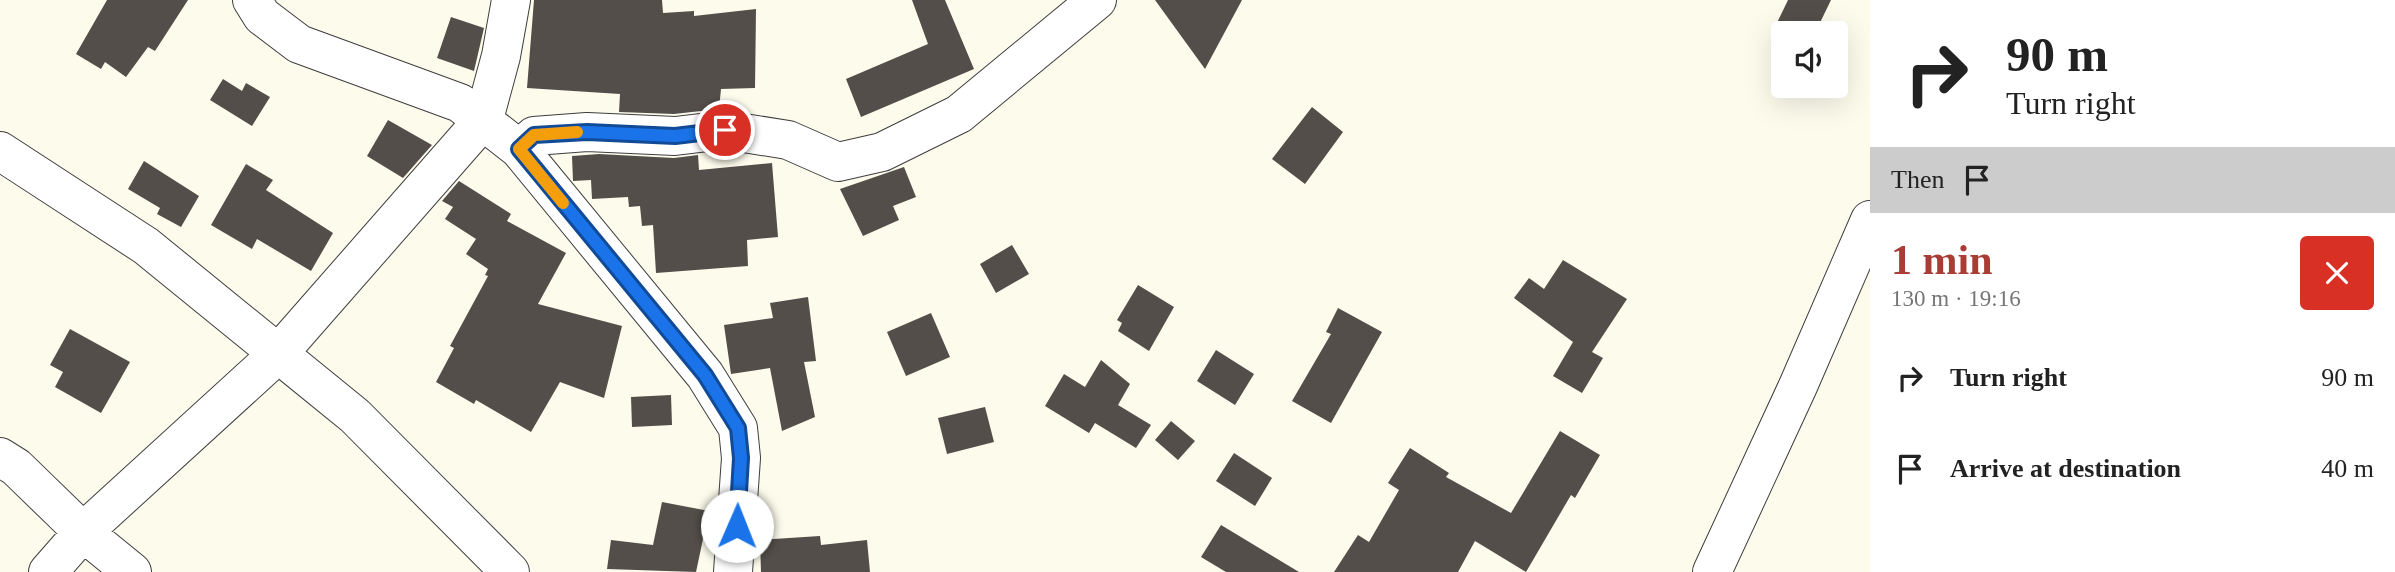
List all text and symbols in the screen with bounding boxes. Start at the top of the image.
map controls [1771,21,1848,98]
button: sound [1771,21,1848,98]
text: 90 m [2006,27,2108,82]
icon: right [1891,28,1982,119]
text: Turn right [2006,85,2136,121]
pin [695,100,755,160]
icon: arrive [706,111,744,149]
icon: arrive [1958,161,1996,199]
text: Then [1891,165,1944,194]
button: close [2300,236,2374,310]
text: 1 min [1891,237,1993,283]
text: 130 m · 19:16 [1891,286,2021,311]
icon: right [1891,359,1929,397]
text: Turn right [1950,363,2067,392]
text: 90 m [2321,363,2374,392]
icon: arrive [1891,450,1929,488]
text: Arrive at destination [1950,454,2181,483]
text: 40 m [2321,454,2374,483]
position arrow [700,489,774,563]

